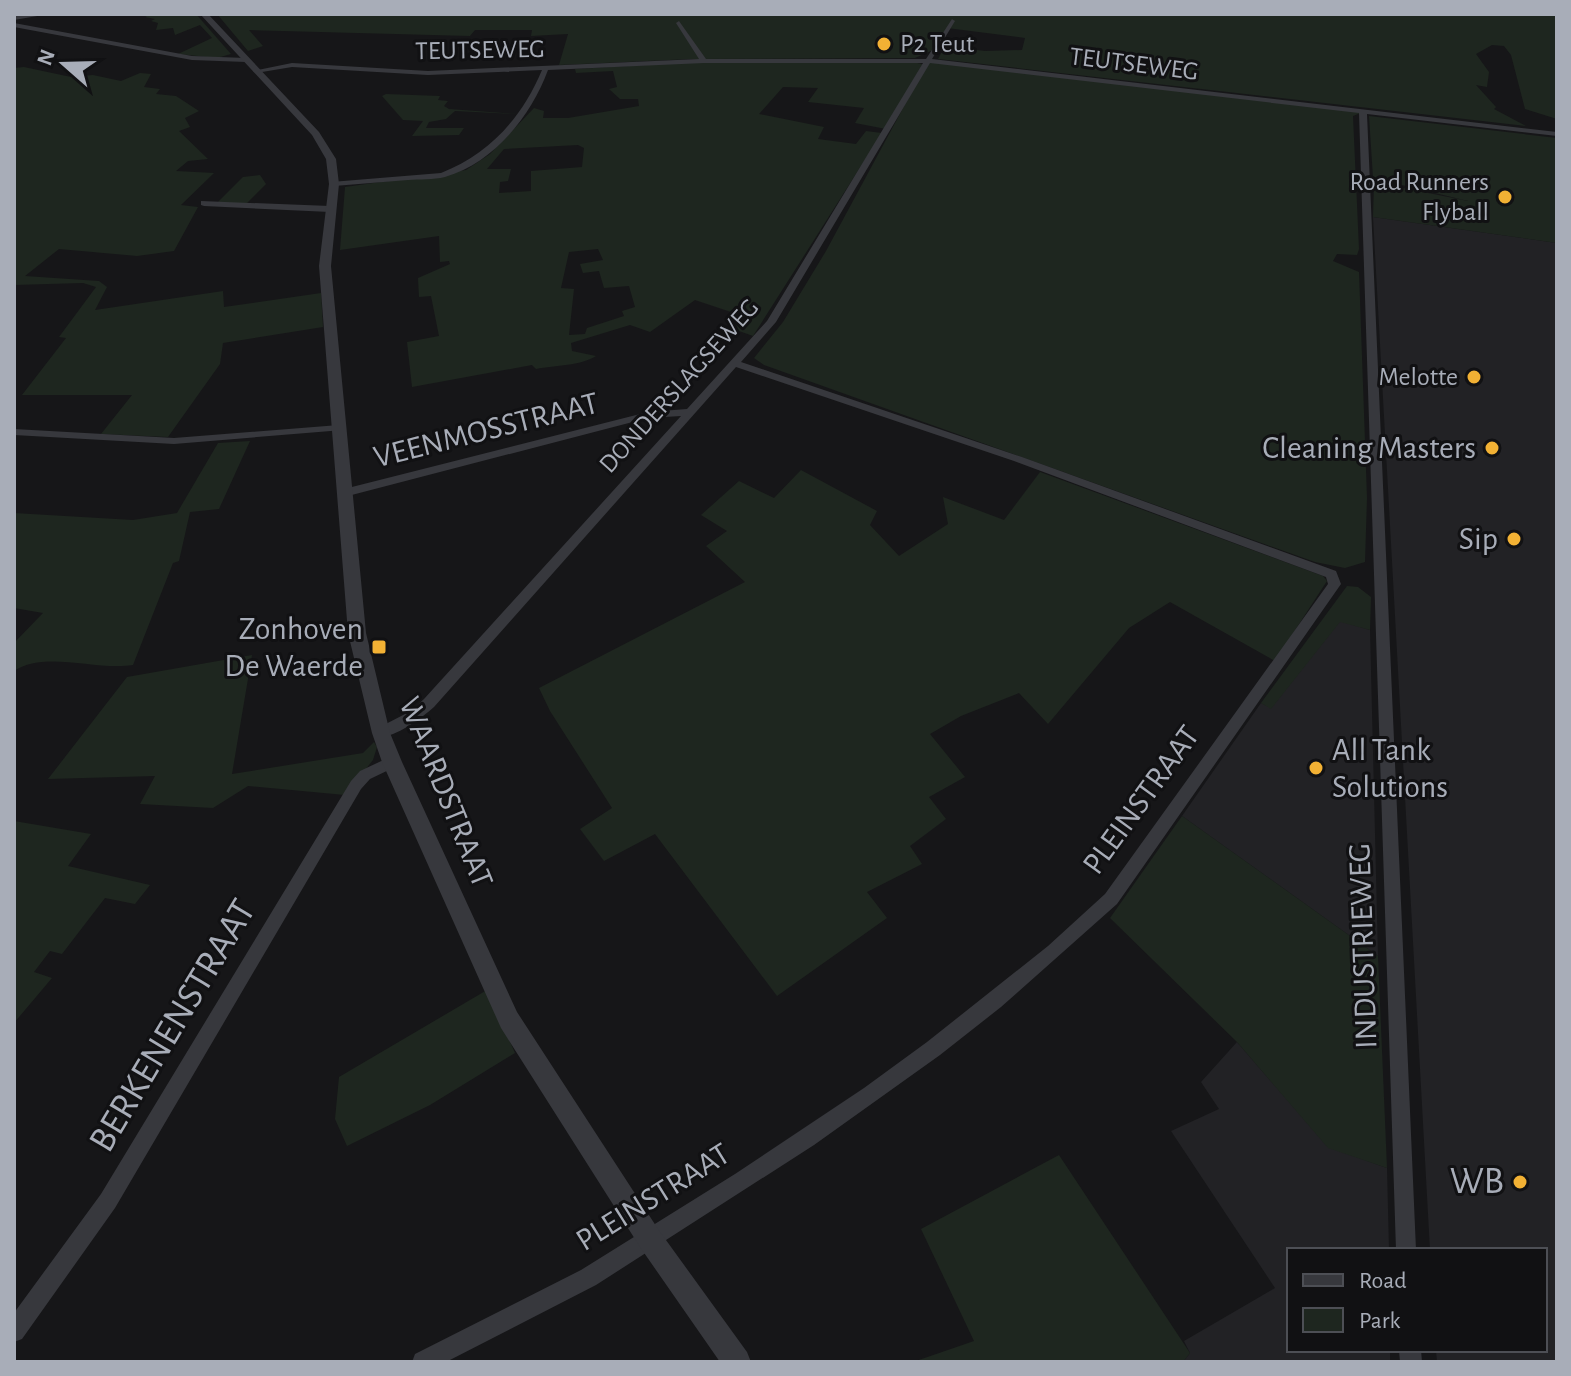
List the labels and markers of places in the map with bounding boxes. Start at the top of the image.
place label: P2 Teut [900,31,974,57]
marker: P2 Teut [875,35,893,53]
place label: Road Runners Flyball [1350,169,1489,225]
marker: Road Runners Flyball [1496,188,1514,206]
place label: Melotte [1379,364,1458,390]
marker: Melotte [1465,368,1483,386]
place label: Cleaning Masters [1262,432,1476,464]
marker: Cleaning Masters [1483,439,1501,457]
place label: Sip [1459,523,1498,555]
marker: Sip [1505,530,1523,548]
place label: Zonhoven De Waerde [224,613,363,682]
marker: Zonhoven De Waerde [370,638,388,656]
place label: All Tank Solutions [1332,734,1448,803]
marker: All Tank Solutions [1307,759,1325,777]
place label: WB [1450,1163,1504,1201]
marker: WB [1511,1173,1529,1191]

